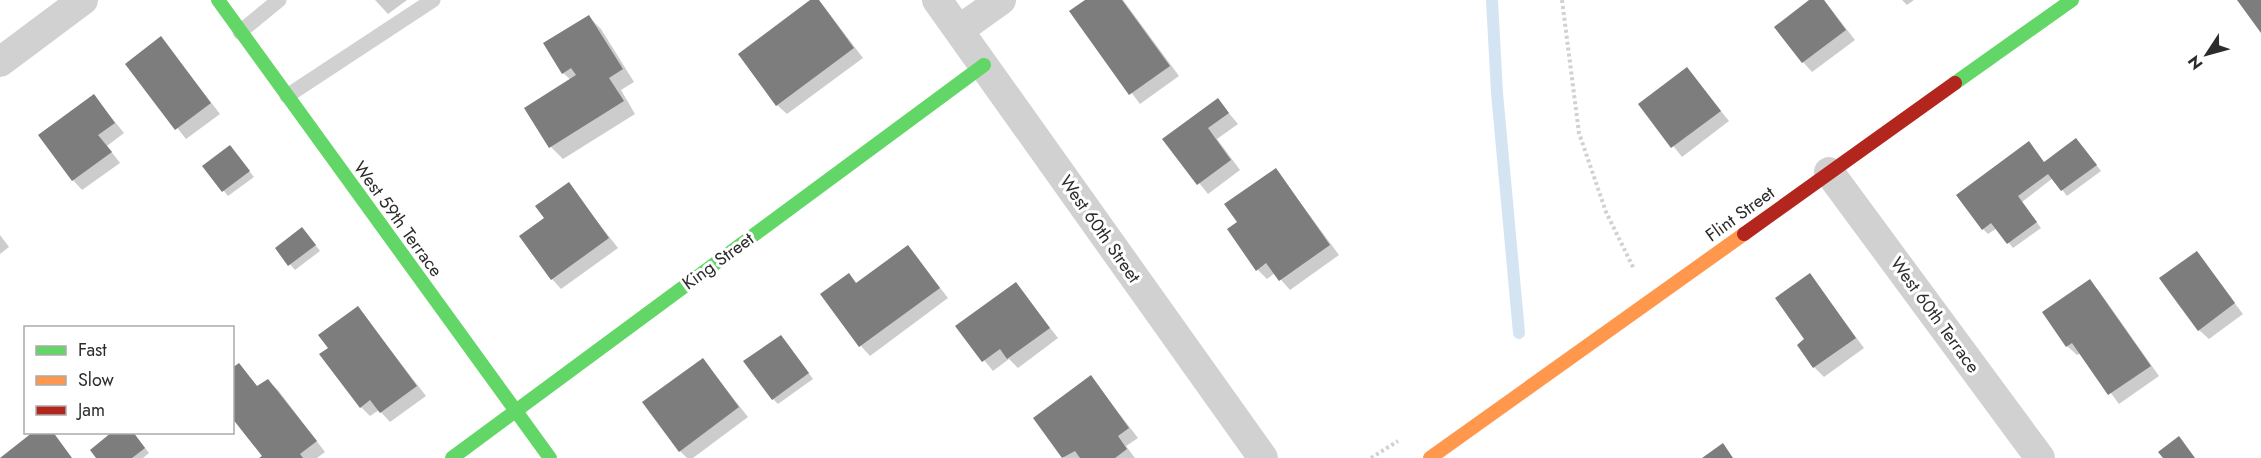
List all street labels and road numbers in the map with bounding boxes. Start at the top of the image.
street label: West 59th Terrace [347,156,449,282]
street label: West 60th Street [1053,170,1147,289]
street label: Flint Street [1700,180,1781,248]
street label: King Street [677,226,760,296]
street label: West 60th Terrace [1884,252,1986,378]

